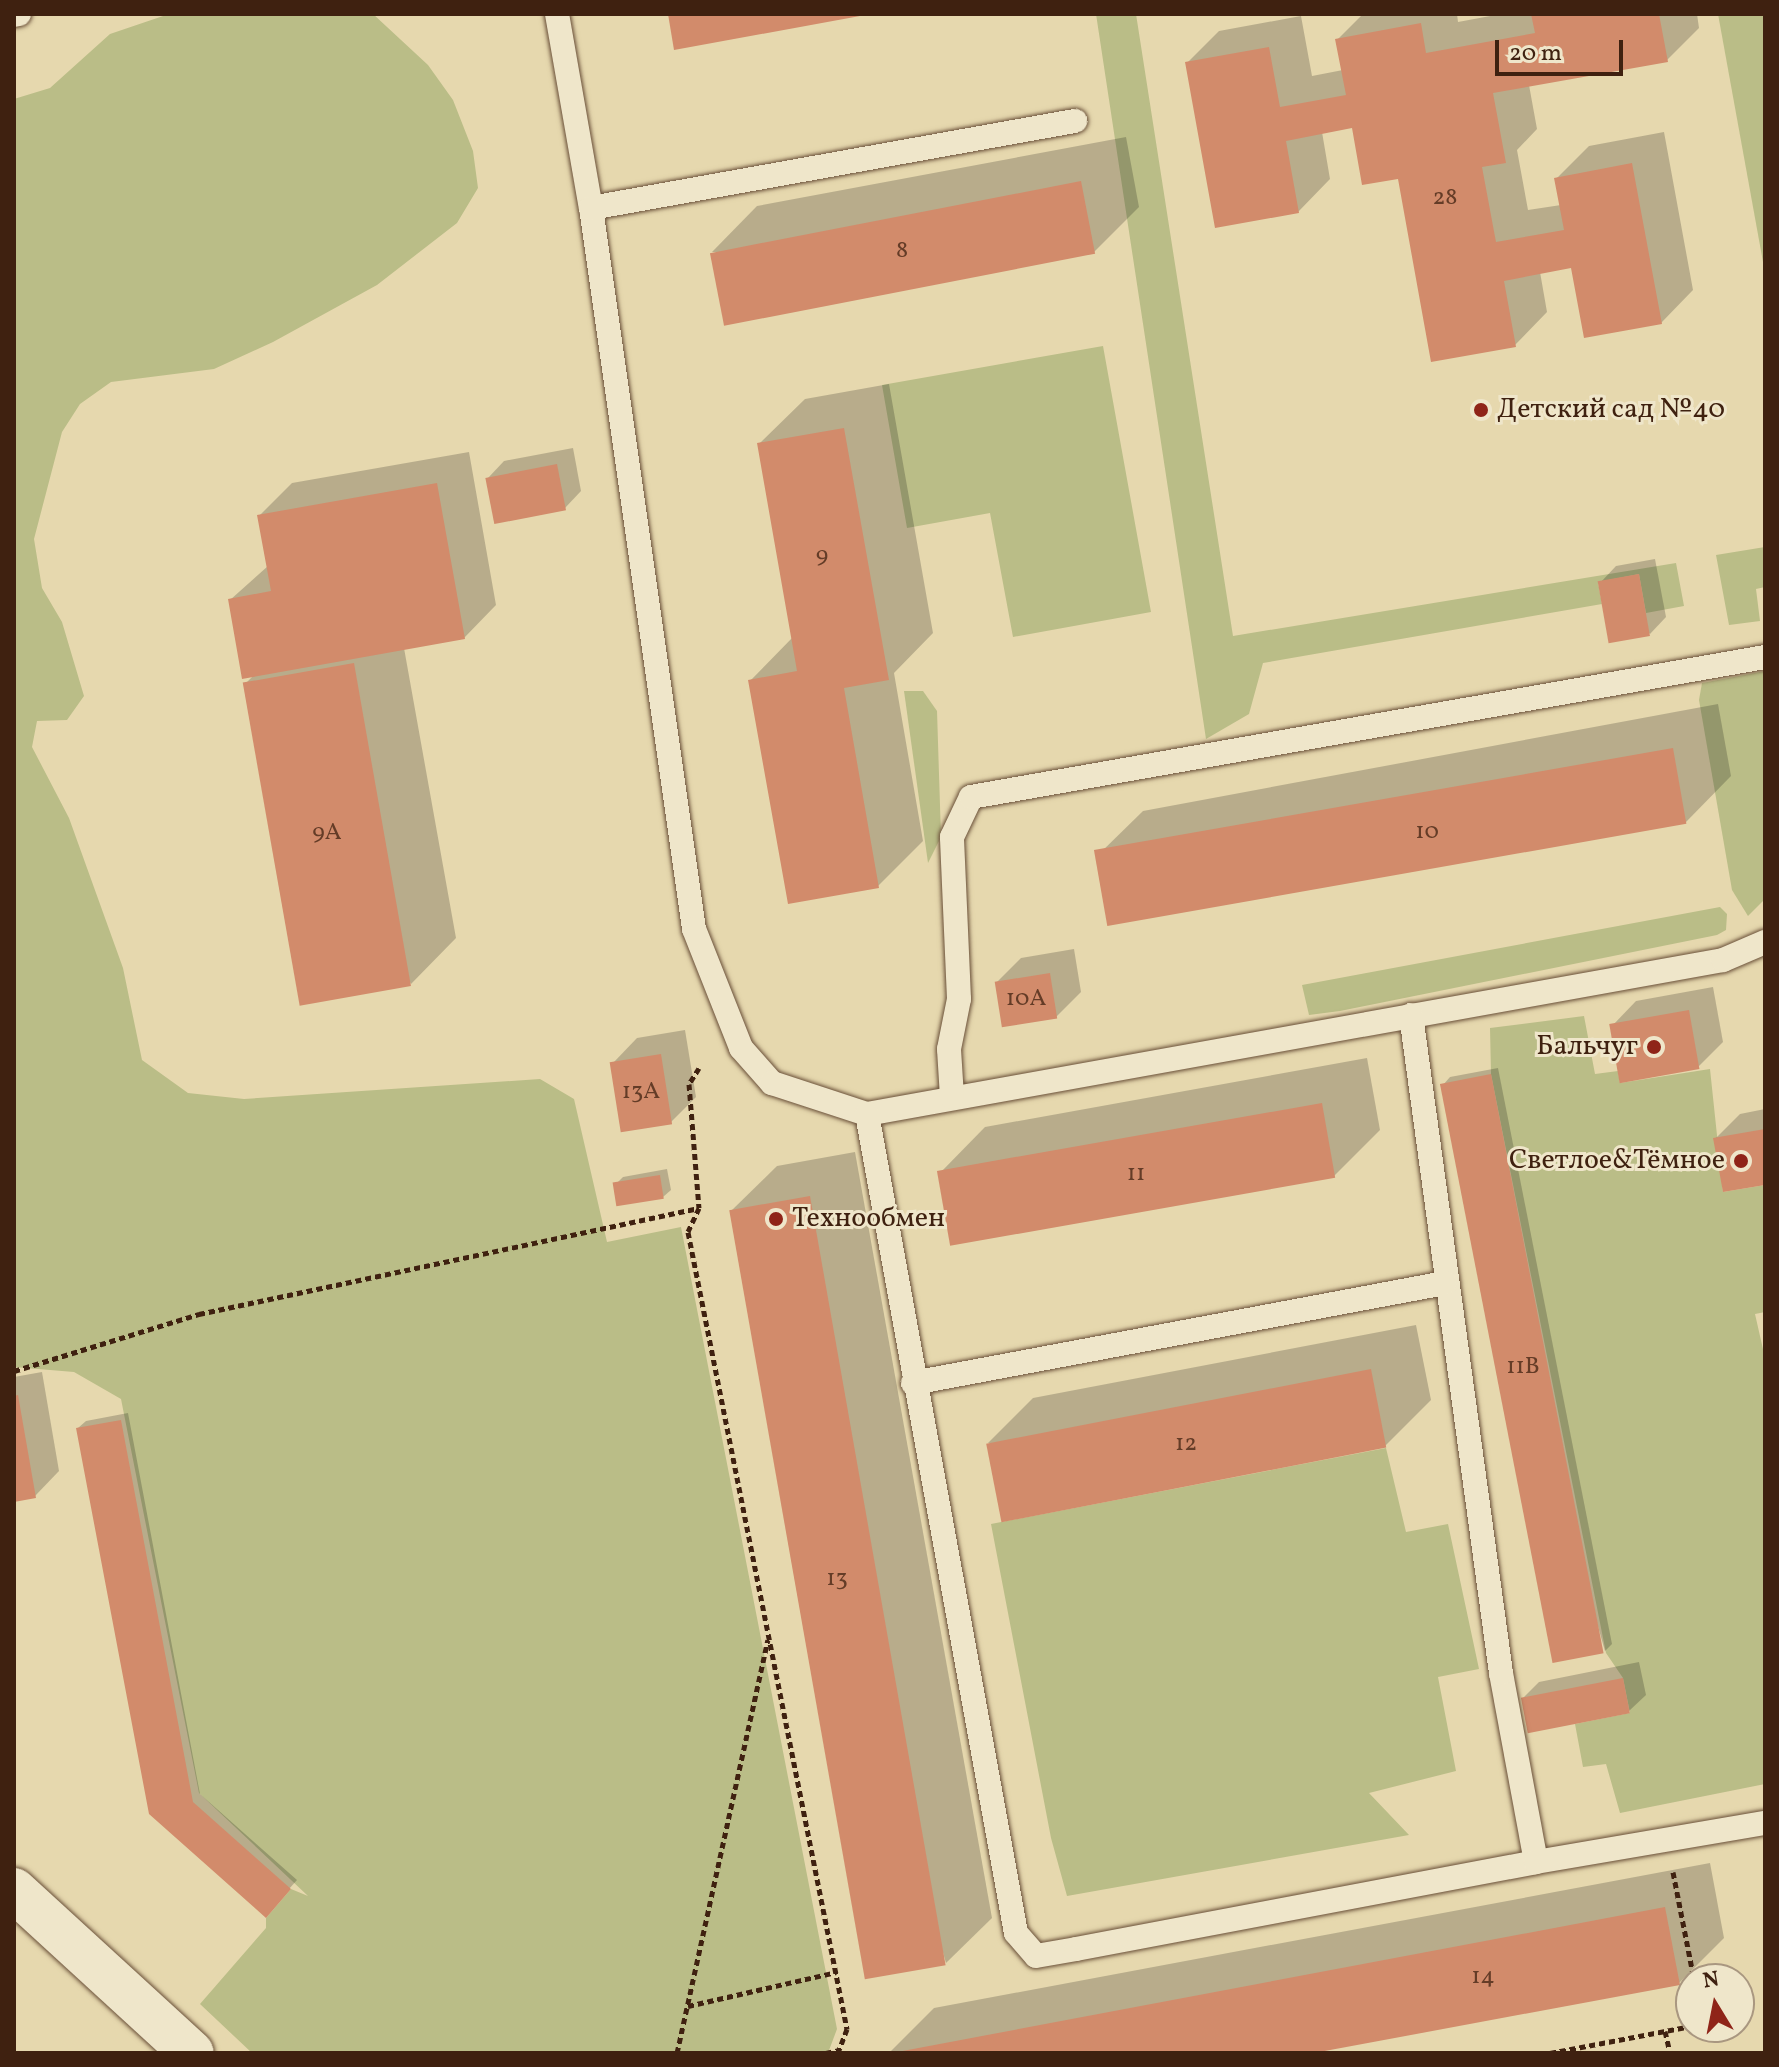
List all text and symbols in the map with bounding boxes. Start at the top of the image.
scale bar [1499,24,1627,74]
text: 20 m [1509,37,1562,71]
house number: 28 [1432,185,1458,213]
house number: 8 [896,238,908,266]
place label: Детский сад №40 [1497,393,1725,427]
marker: Детский сад №40 [1472,401,1490,419]
house number: 9 [816,543,828,571]
house number: 10 [1415,819,1439,847]
house number: 9А [312,820,342,848]
house number: 10А [1006,986,1046,1014]
place label: Бальчуг [1536,1030,1638,1064]
marker: Бальчуг [1645,1038,1663,1056]
house number: 13А [622,1079,660,1107]
place label: Светлое&Тёмное [1509,1144,1725,1178]
marker: Светлое&Тёмное [1732,1152,1750,1170]
house number: 11 [1127,1161,1145,1189]
place label: Технообмен [792,1202,945,1236]
marker: Технообмен [767,1210,785,1228]
house number: 11В [1506,1354,1540,1382]
house number: 12 [1175,1431,1197,1459]
house number: 13 [826,1566,848,1594]
north arrow [1675,1963,1755,2043]
house number: 14 [1471,1964,1495,1992]
text: N [1701,1964,1722,1997]

